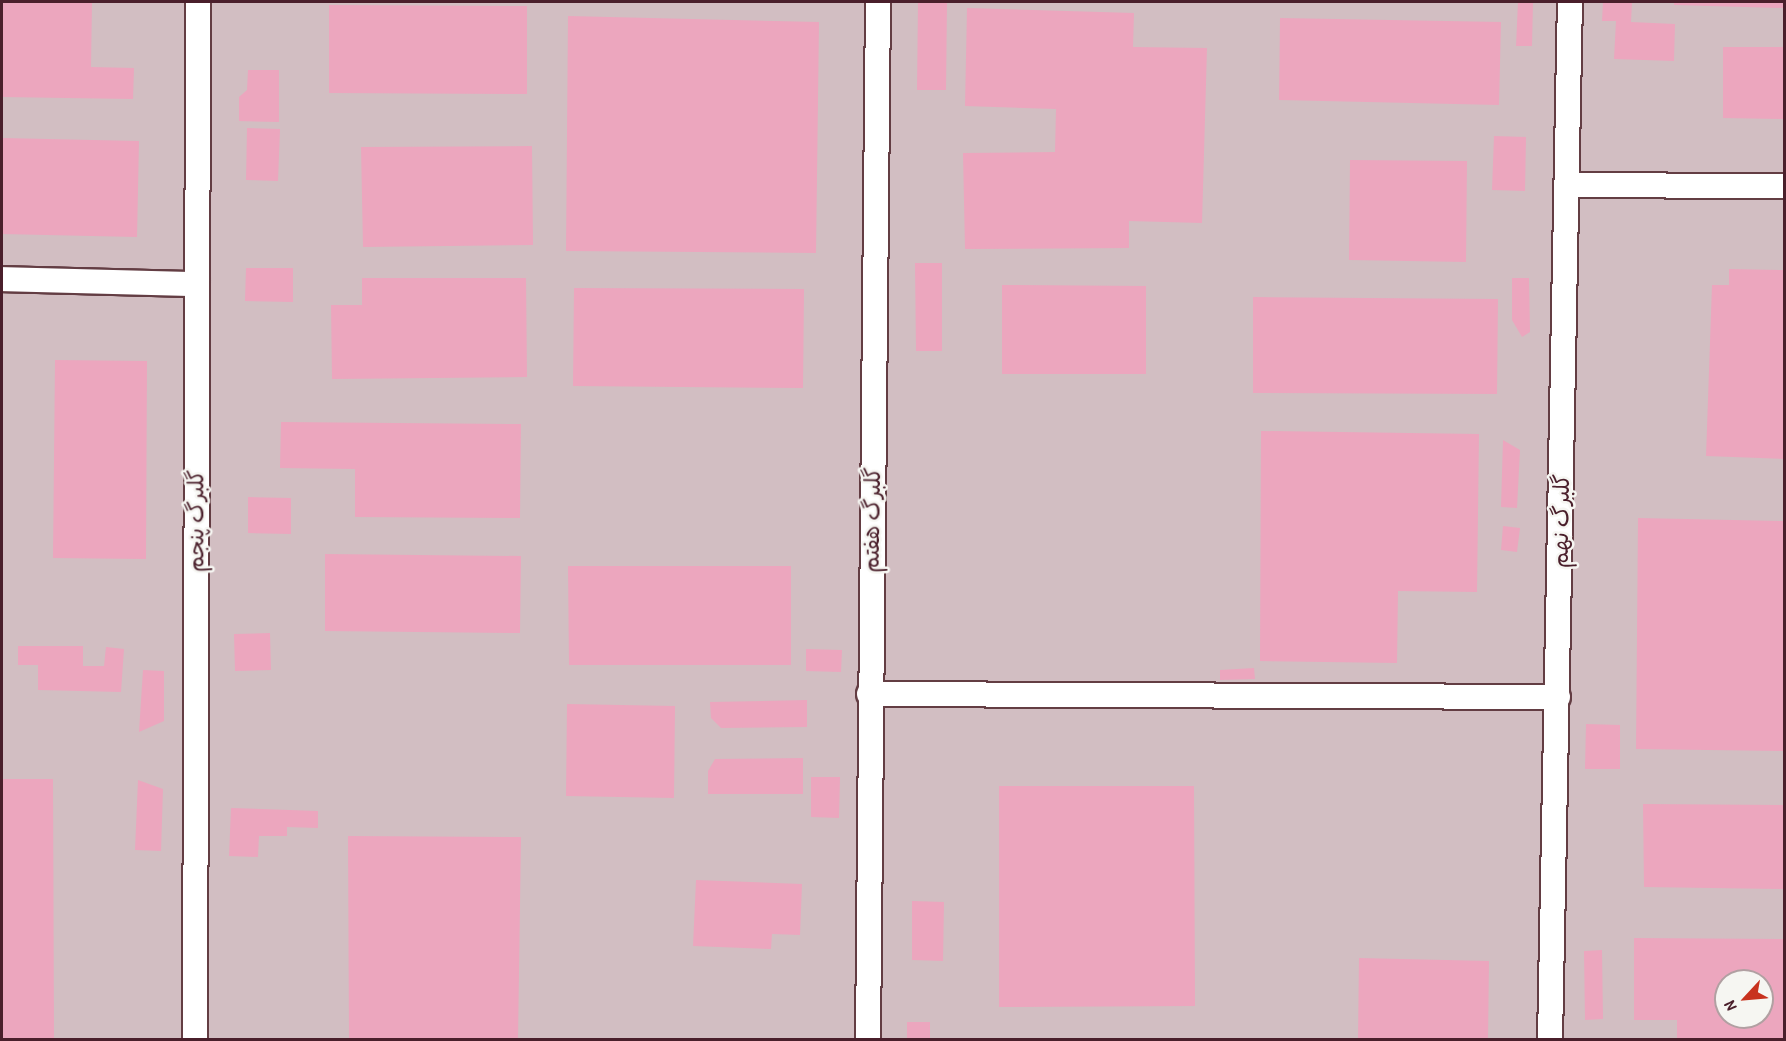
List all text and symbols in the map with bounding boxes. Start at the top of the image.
street label: گلبرگ هفتم [858,467,886,573]
street label: گلبرگ پنجم [183,470,209,572]
street label: گلبرگ نهم [1547,474,1575,568]
north arrow [1714,969,1774,1029]
text: N [1718,997,1741,1015]

